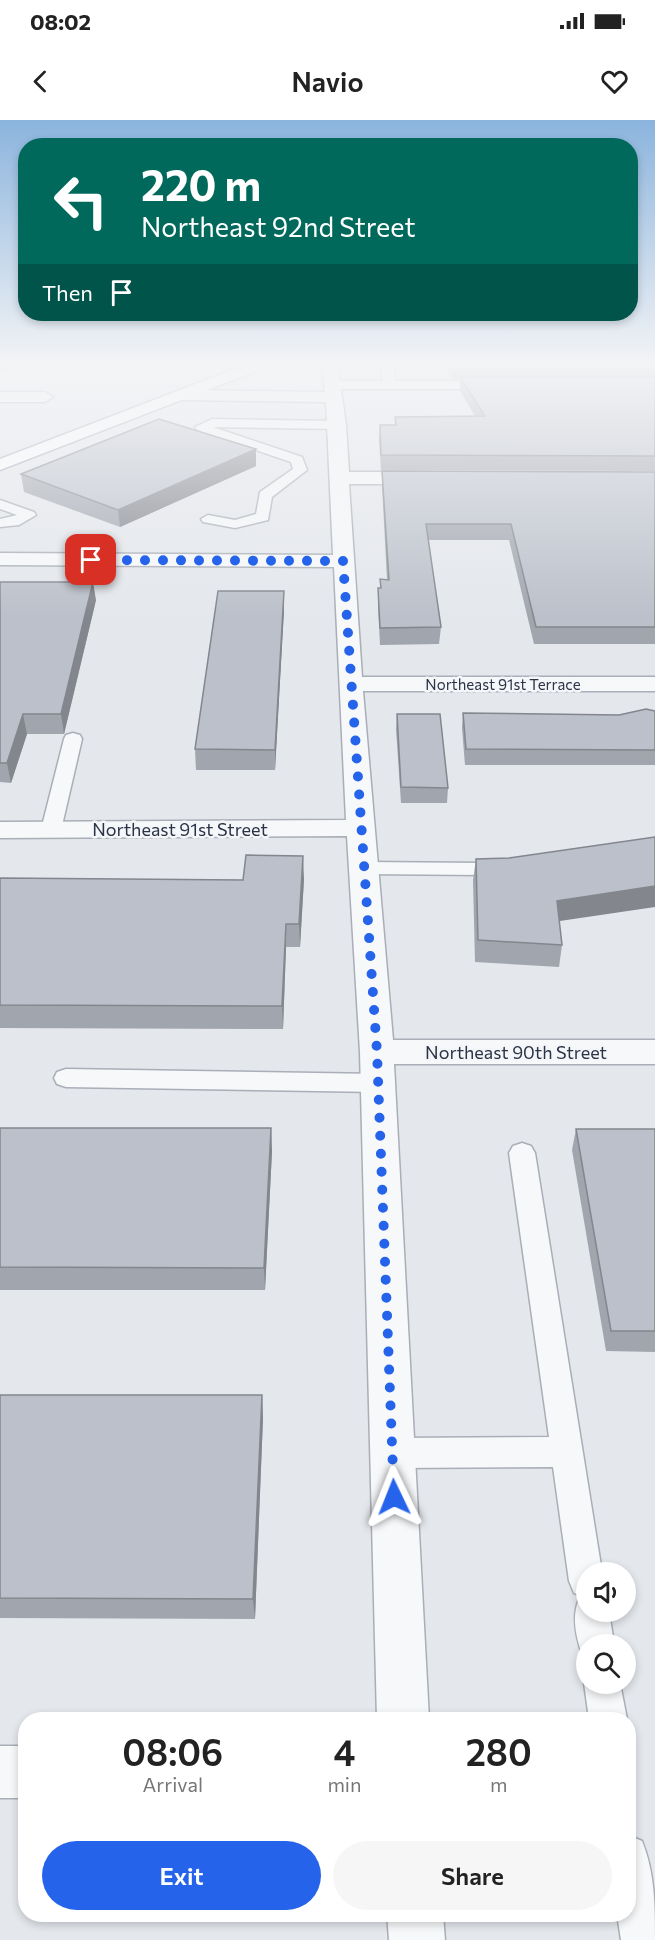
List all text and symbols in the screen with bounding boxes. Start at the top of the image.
text: 08:02 [30,8,91,35]
icon: back [24,65,57,98]
text: Navio [291,65,364,98]
icon: heart [598,65,631,98]
text: 220 m [141,158,261,210]
icon: left [42,162,120,240]
text: Northeast 92nd Street [141,210,415,243]
icon: arrive [105,276,138,309]
text: Then [42,279,93,306]
pin [65,534,116,585]
icon: arrive [74,543,107,576]
street label: Northeast 91st Terrace [425,675,581,693]
street label: Northeast 91st Street [92,818,268,840]
street label: Northeast 90th Street [425,1041,607,1063]
position arrow [362,1465,426,1529]
map controls [576,1562,636,1694]
button: sound [576,1562,636,1622]
button: search [576,1634,636,1694]
text: 08:06 [122,1729,223,1773]
text: 4 [333,1729,355,1773]
text: 280 [466,1729,532,1773]
text: Arrival [142,1772,203,1796]
text: min [327,1772,361,1796]
text: m [490,1772,507,1796]
button: Exit [42,1841,321,1910]
button: Share [333,1841,612,1910]

